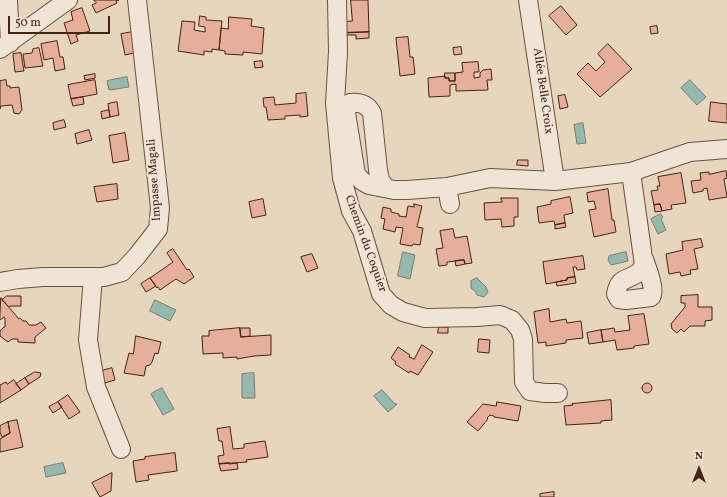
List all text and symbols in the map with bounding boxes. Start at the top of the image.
scale bar [10,8,112,34]
text: 50 m [15,15,41,31]
street label: Allée Belle Croix [529,47,555,135]
street label: Impasse Magali [145,138,165,222]
street label: Chemin du Coquier [341,193,389,295]
north arrow [679,449,719,489]
text: N [695,449,703,464]

